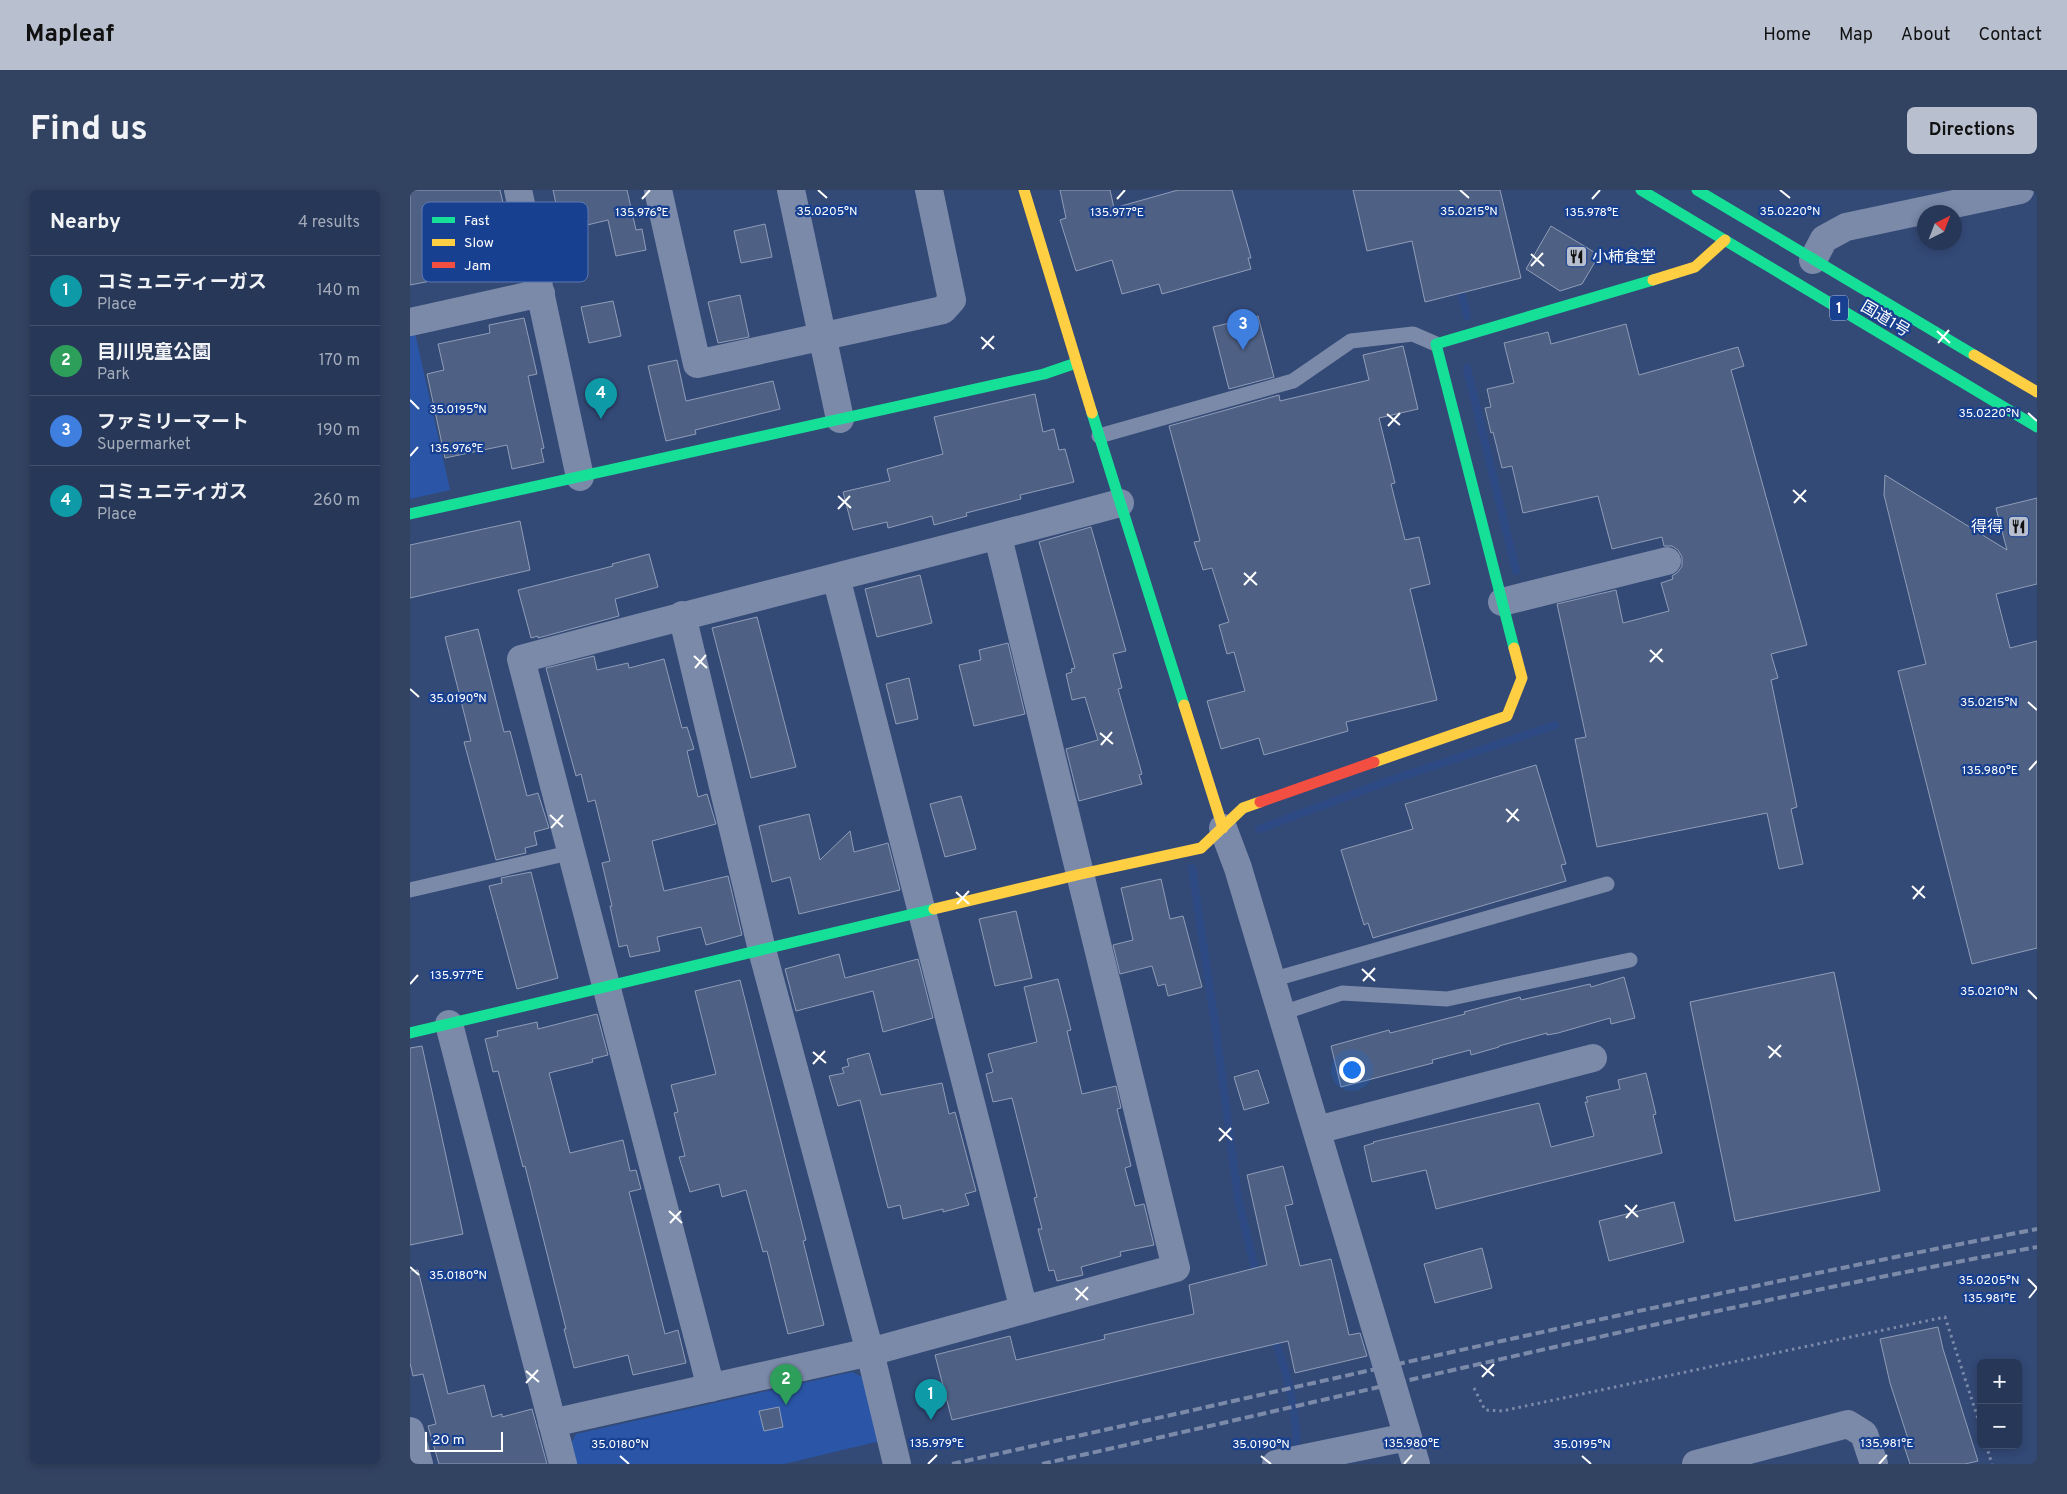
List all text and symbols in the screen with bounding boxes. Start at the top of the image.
text: Mapleaf [25,20,114,50]
text: Home [1763,24,1811,47]
text: Map [1839,24,1873,47]
text: About [1901,24,1950,47]
text: Contact [1978,24,2042,47]
button: Directions [1907,107,2037,154]
text: Find us [30,108,148,152]
legend [422,202,588,282]
text: 35.0205°N [797,204,858,220]
text: 35.0215°N [1440,204,1498,220]
text: 35.0220°N [1760,204,1820,220]
text: 135.976°E [615,205,669,221]
text: 135.977°E [1090,205,1144,221]
text: 135.978°E [1565,205,1619,221]
north arrow [1917,205,1962,250]
text: Nearby [50,209,121,236]
text: 4 results [298,213,360,233]
text: Fast [464,213,490,230]
text: Slow [464,235,494,252]
restaurant icon: 小柿食堂 [1564,244,1588,268]
place label: 小柿食堂 [1592,248,1656,268]
text: Jam [464,258,491,275]
text: コミュニティーガス [97,271,267,295]
text: 1 [63,281,69,301]
text: 140 m [317,281,360,301]
text: Place [97,295,137,315]
road number: 1 [1830,296,1848,320]
street label: 国道1号 [1857,297,1913,342]
pin: 3 [1227,309,1259,350]
text: 目川児童公園 [97,341,211,365]
text: 2 [61,351,71,371]
text: 170 m [319,351,360,371]
text: Park [97,365,130,385]
pin: 4 [585,378,617,419]
text: 35.0195°N [429,402,487,418]
text: 35.0220°N [1959,406,2019,422]
text: ファミリーマート [97,411,249,435]
text: 3 [61,421,71,441]
text: 190 m [317,421,360,441]
text: Supermarket [97,435,191,455]
text: 135.976°E [430,441,484,457]
text: コミュニティガス [97,481,248,505]
text: 4 [61,491,71,511]
text: 260 m [313,491,360,511]
text: Place [97,505,137,525]
restaurant icon: 得得 [2007,514,2031,538]
place label: 得得 [1971,518,2003,538]
text: 35.0190°N [429,691,487,707]
text: 35.0215°N [1960,695,2018,711]
text: 135.980°E [1962,763,2018,779]
text: 135.977°E [430,968,484,984]
text: 35.0210°N [1960,984,2018,1000]
your location [1339,1057,1365,1083]
text: 35.0180°N [429,1268,487,1284]
text: 35.0205°N [1959,1273,2020,1289]
text: 135.981°E [1964,1291,2016,1307]
map controls [1977,1359,2022,1449]
button: + [1977,1359,2022,1404]
pin: 2 [770,1364,802,1405]
pin: 1 [915,1379,947,1420]
button: − [1977,1404,2022,1449]
scale bar [425,1429,502,1452]
text: 20 m [432,1432,465,1449]
text: 135.979°E [910,1436,964,1452]
text: 135.980°E [1384,1436,1440,1452]
text: 135.981°E [1861,1436,1913,1452]
text: 35.0180°N [591,1437,649,1453]
text: 35.0190°N [1232,1437,1290,1453]
text: 35.0195°N [1553,1437,1611,1453]

